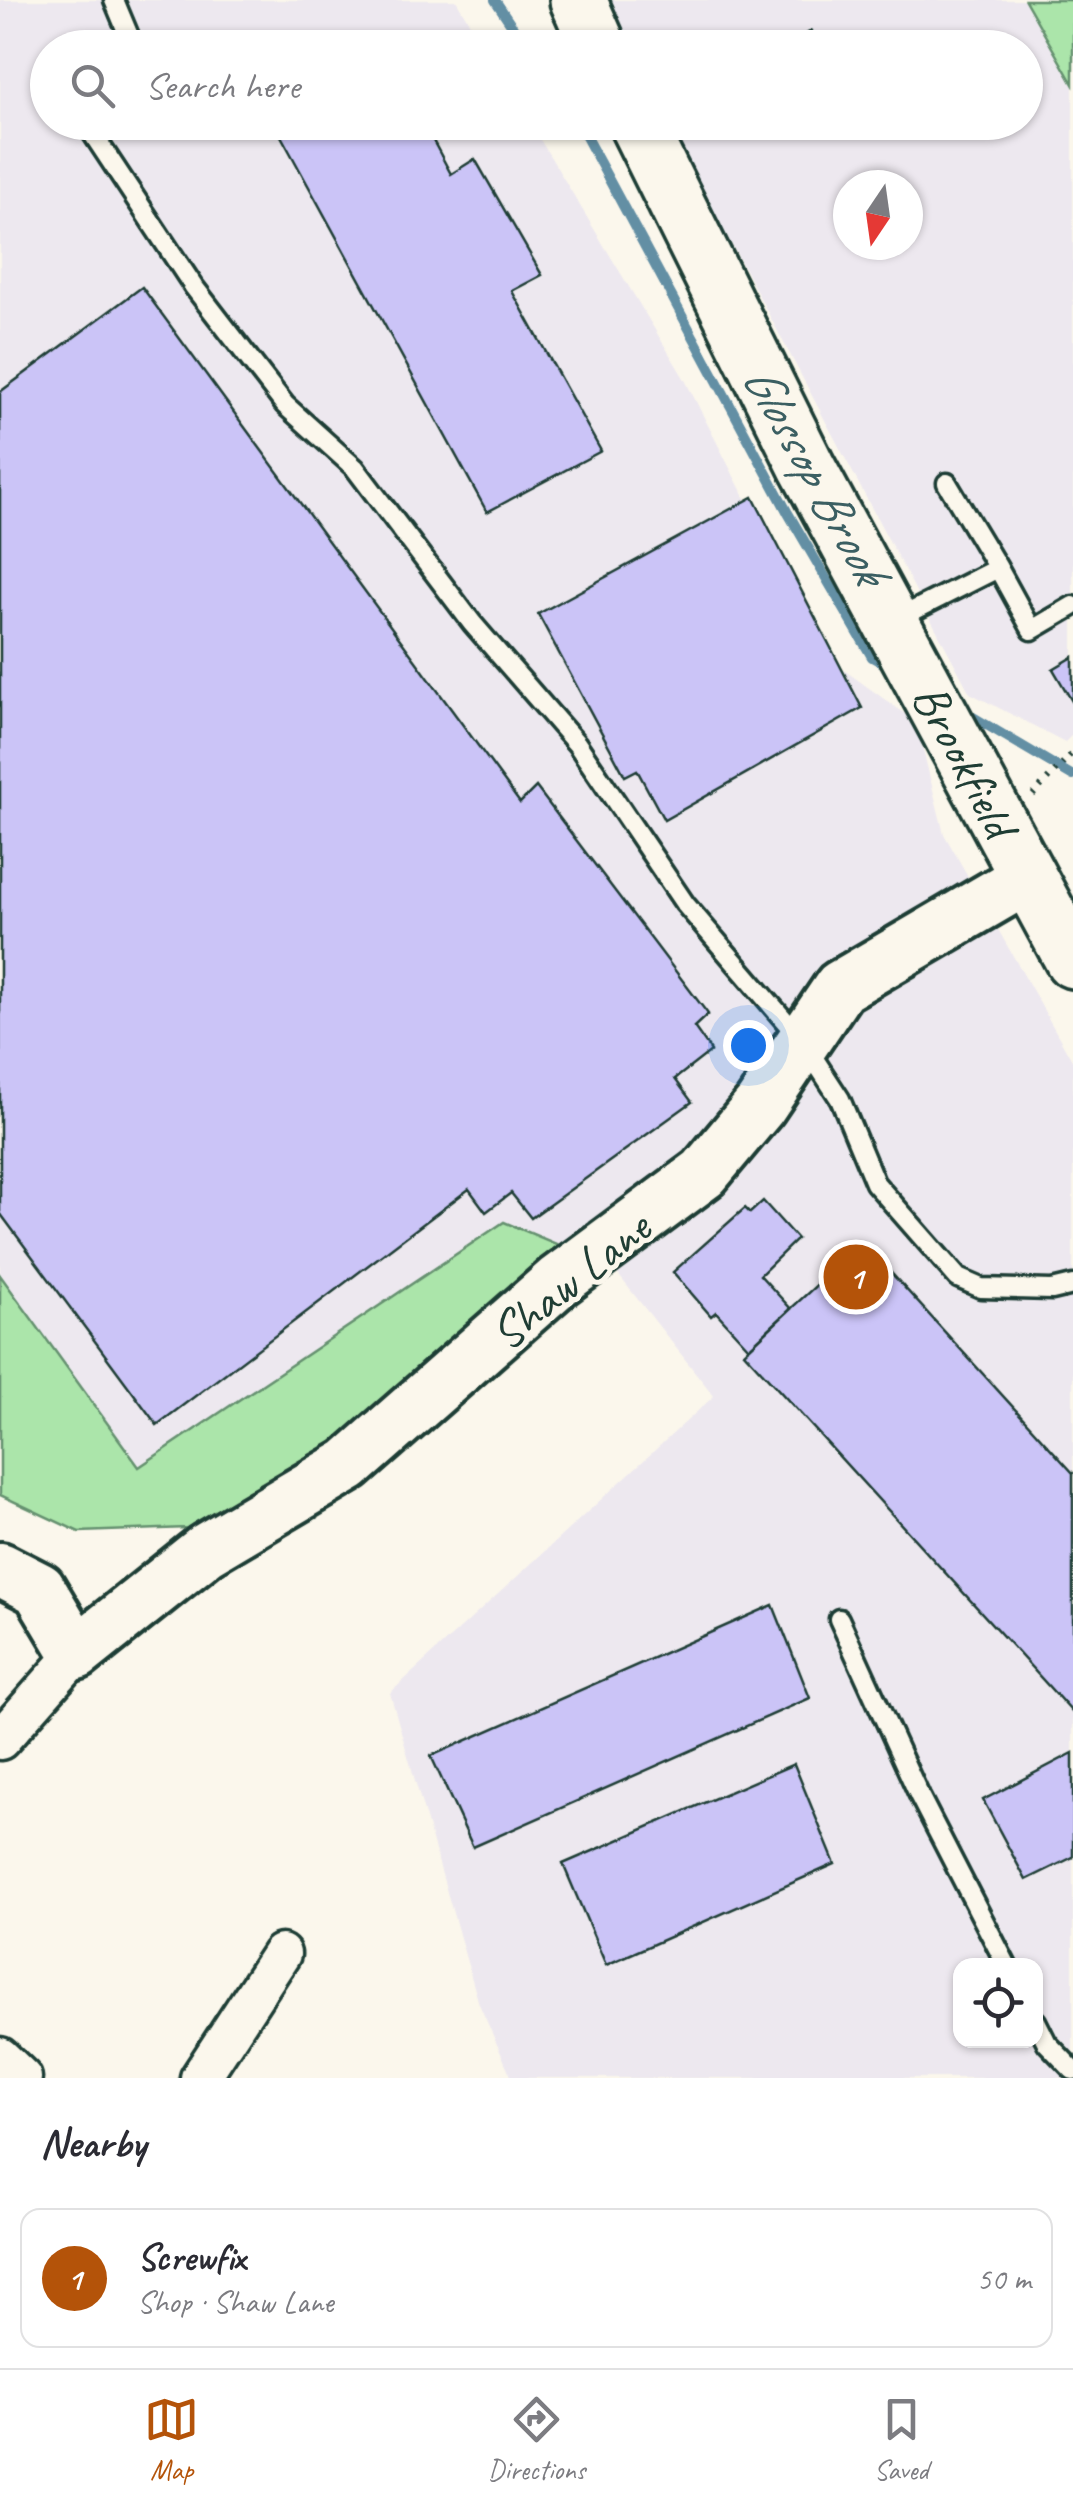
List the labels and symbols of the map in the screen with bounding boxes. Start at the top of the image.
north arrow [833,170,923,260]
water label: Glossop Brook [728,352,907,603]
street label: Brookfield [898,672,1035,854]
your location [723,1020,774,1071]
street label: Shaw Lane [477,1195,665,1364]
pin: 1 [824,1240,888,1314]

